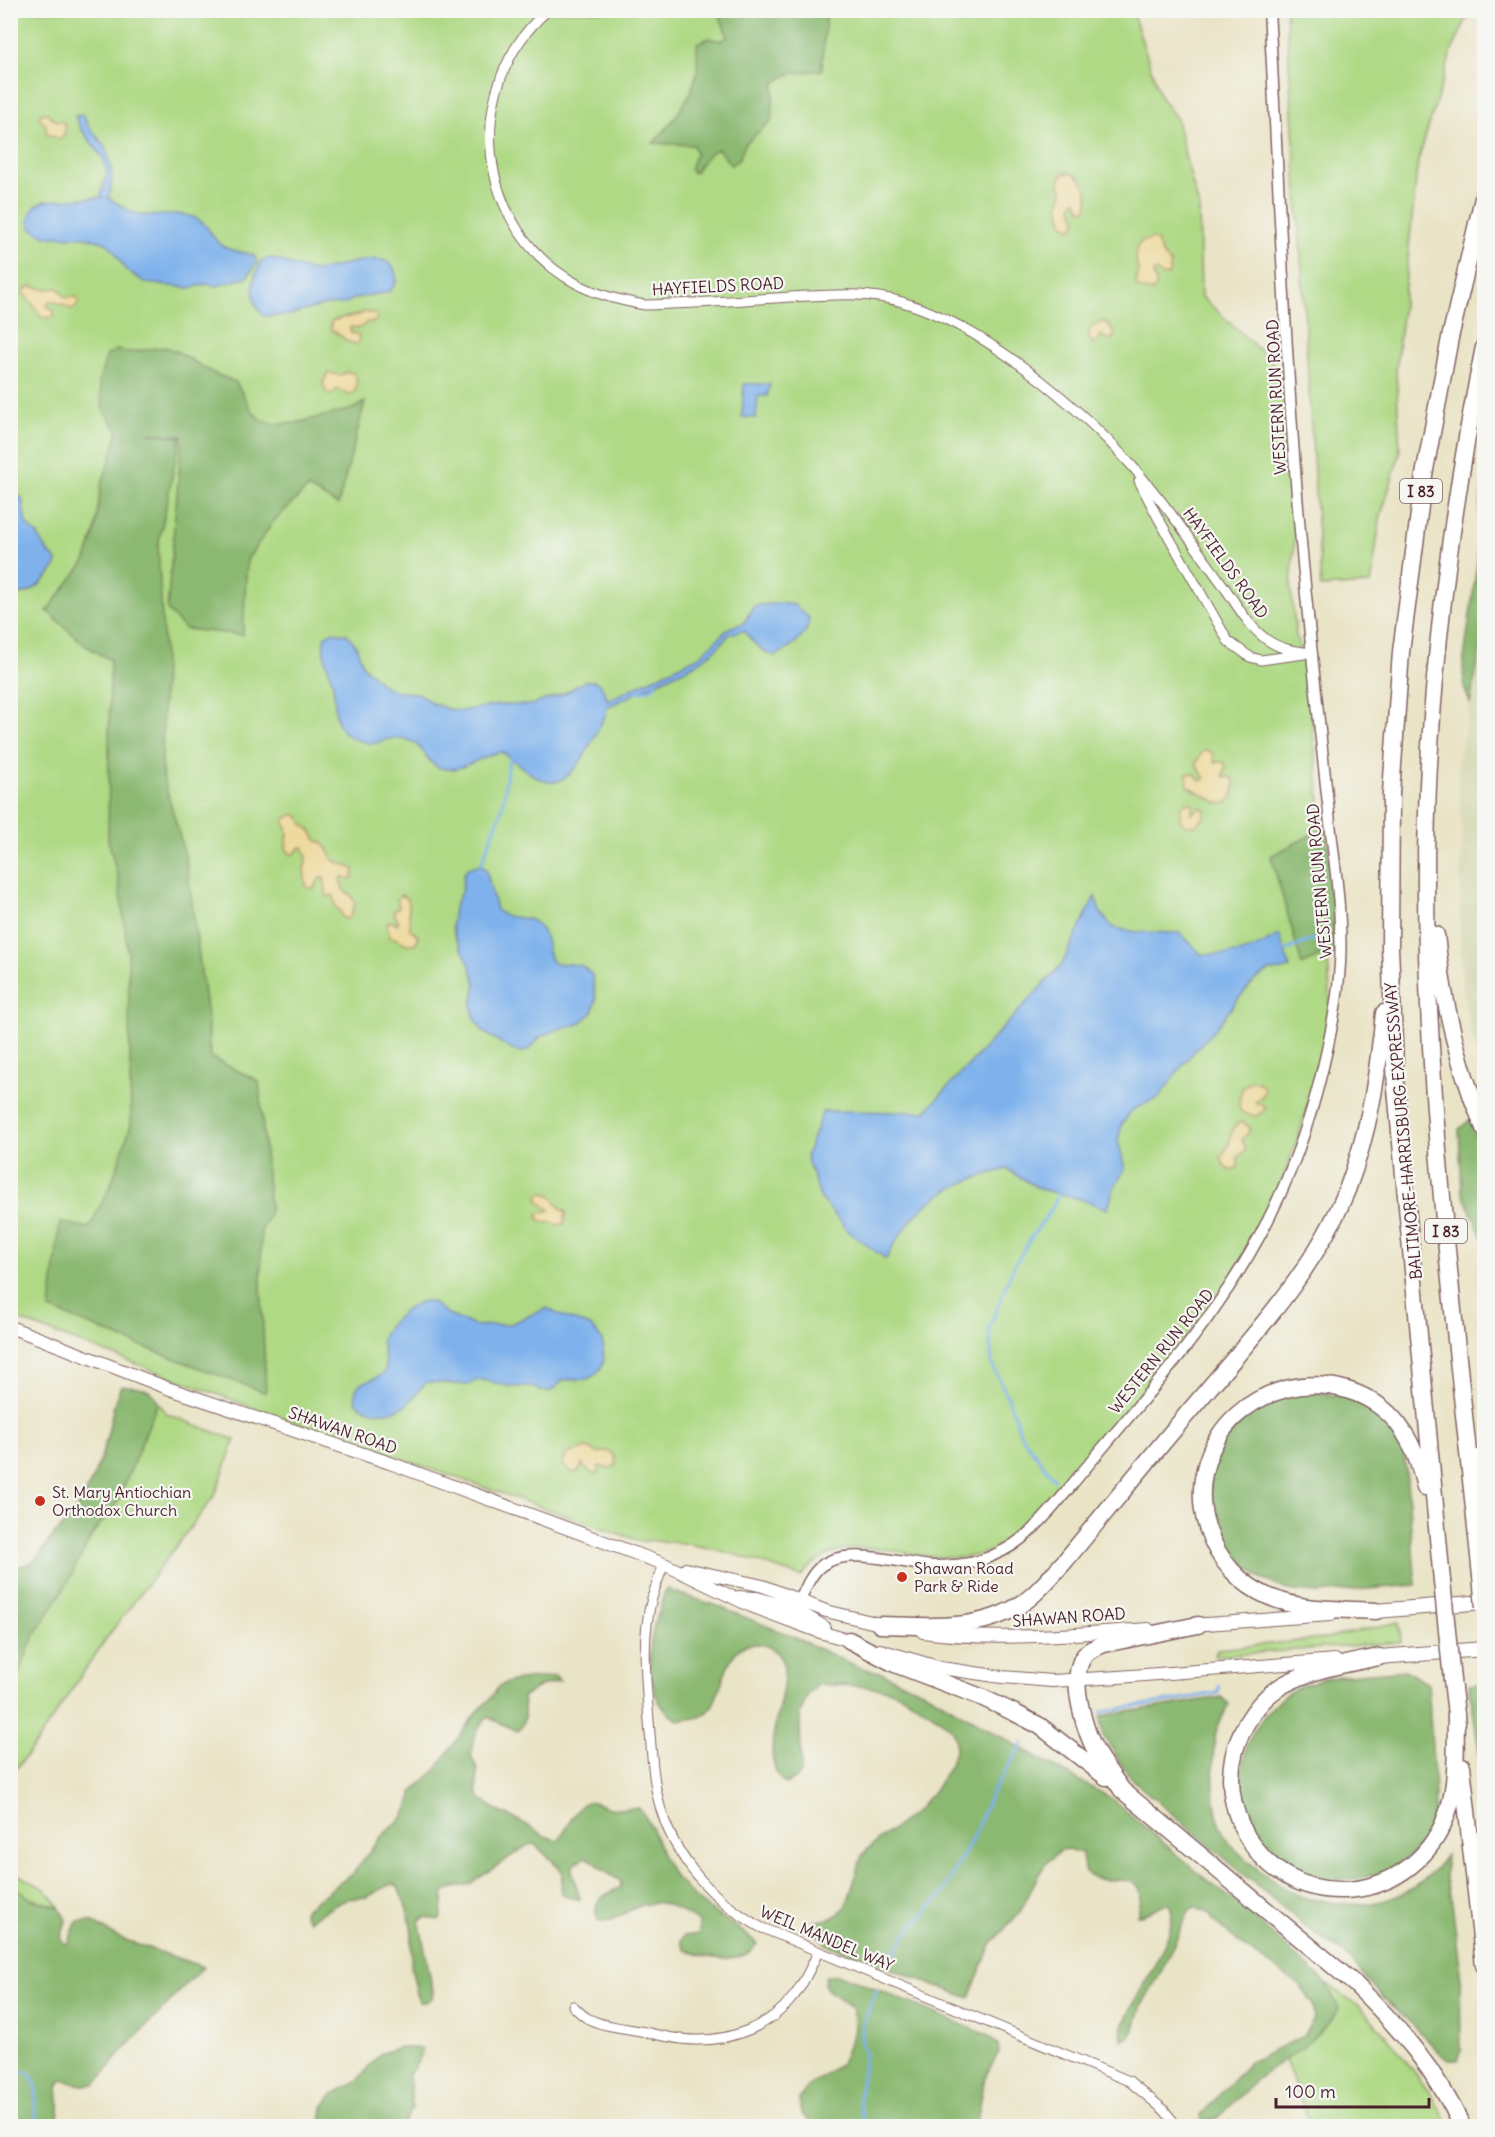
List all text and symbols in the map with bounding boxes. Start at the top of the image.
street label: HAYFIELDS ROAD [651,273,785,299]
street label: WESTERN RUN ROAD [1262,319,1290,475]
road number: I 83 [1400,479,1442,503]
street label: HAYFIELDS ROAD [1179,504,1273,622]
street label: WESTERN RUN ROAD [1302,803,1336,959]
street label: BALTIMORE-HARRISBURG EXPRESSWAY [1380,981,1426,1280]
road number: I 83 [1425,1219,1467,1243]
street label: WESTERN RUN ROAD [1104,1284,1218,1418]
street label: SHAWAN ROAD [286,1402,400,1458]
place label: St. Mary Antiochian Orthodox Church [52,1482,191,1520]
marker: St. Mary Antiochian Orthodox Church [33,1494,47,1508]
place label: Shawan Road Park & Ride [914,1558,1014,1596]
marker: Shawan Road Park & Ride [895,1570,909,1584]
street label: SHAWAN ROAD [1012,1603,1126,1631]
street label: WEIL MANDEL WAY [757,1901,897,1975]
scale bar [1276,2071,1429,2109]
text: 100 m [1285,2080,1336,2103]

